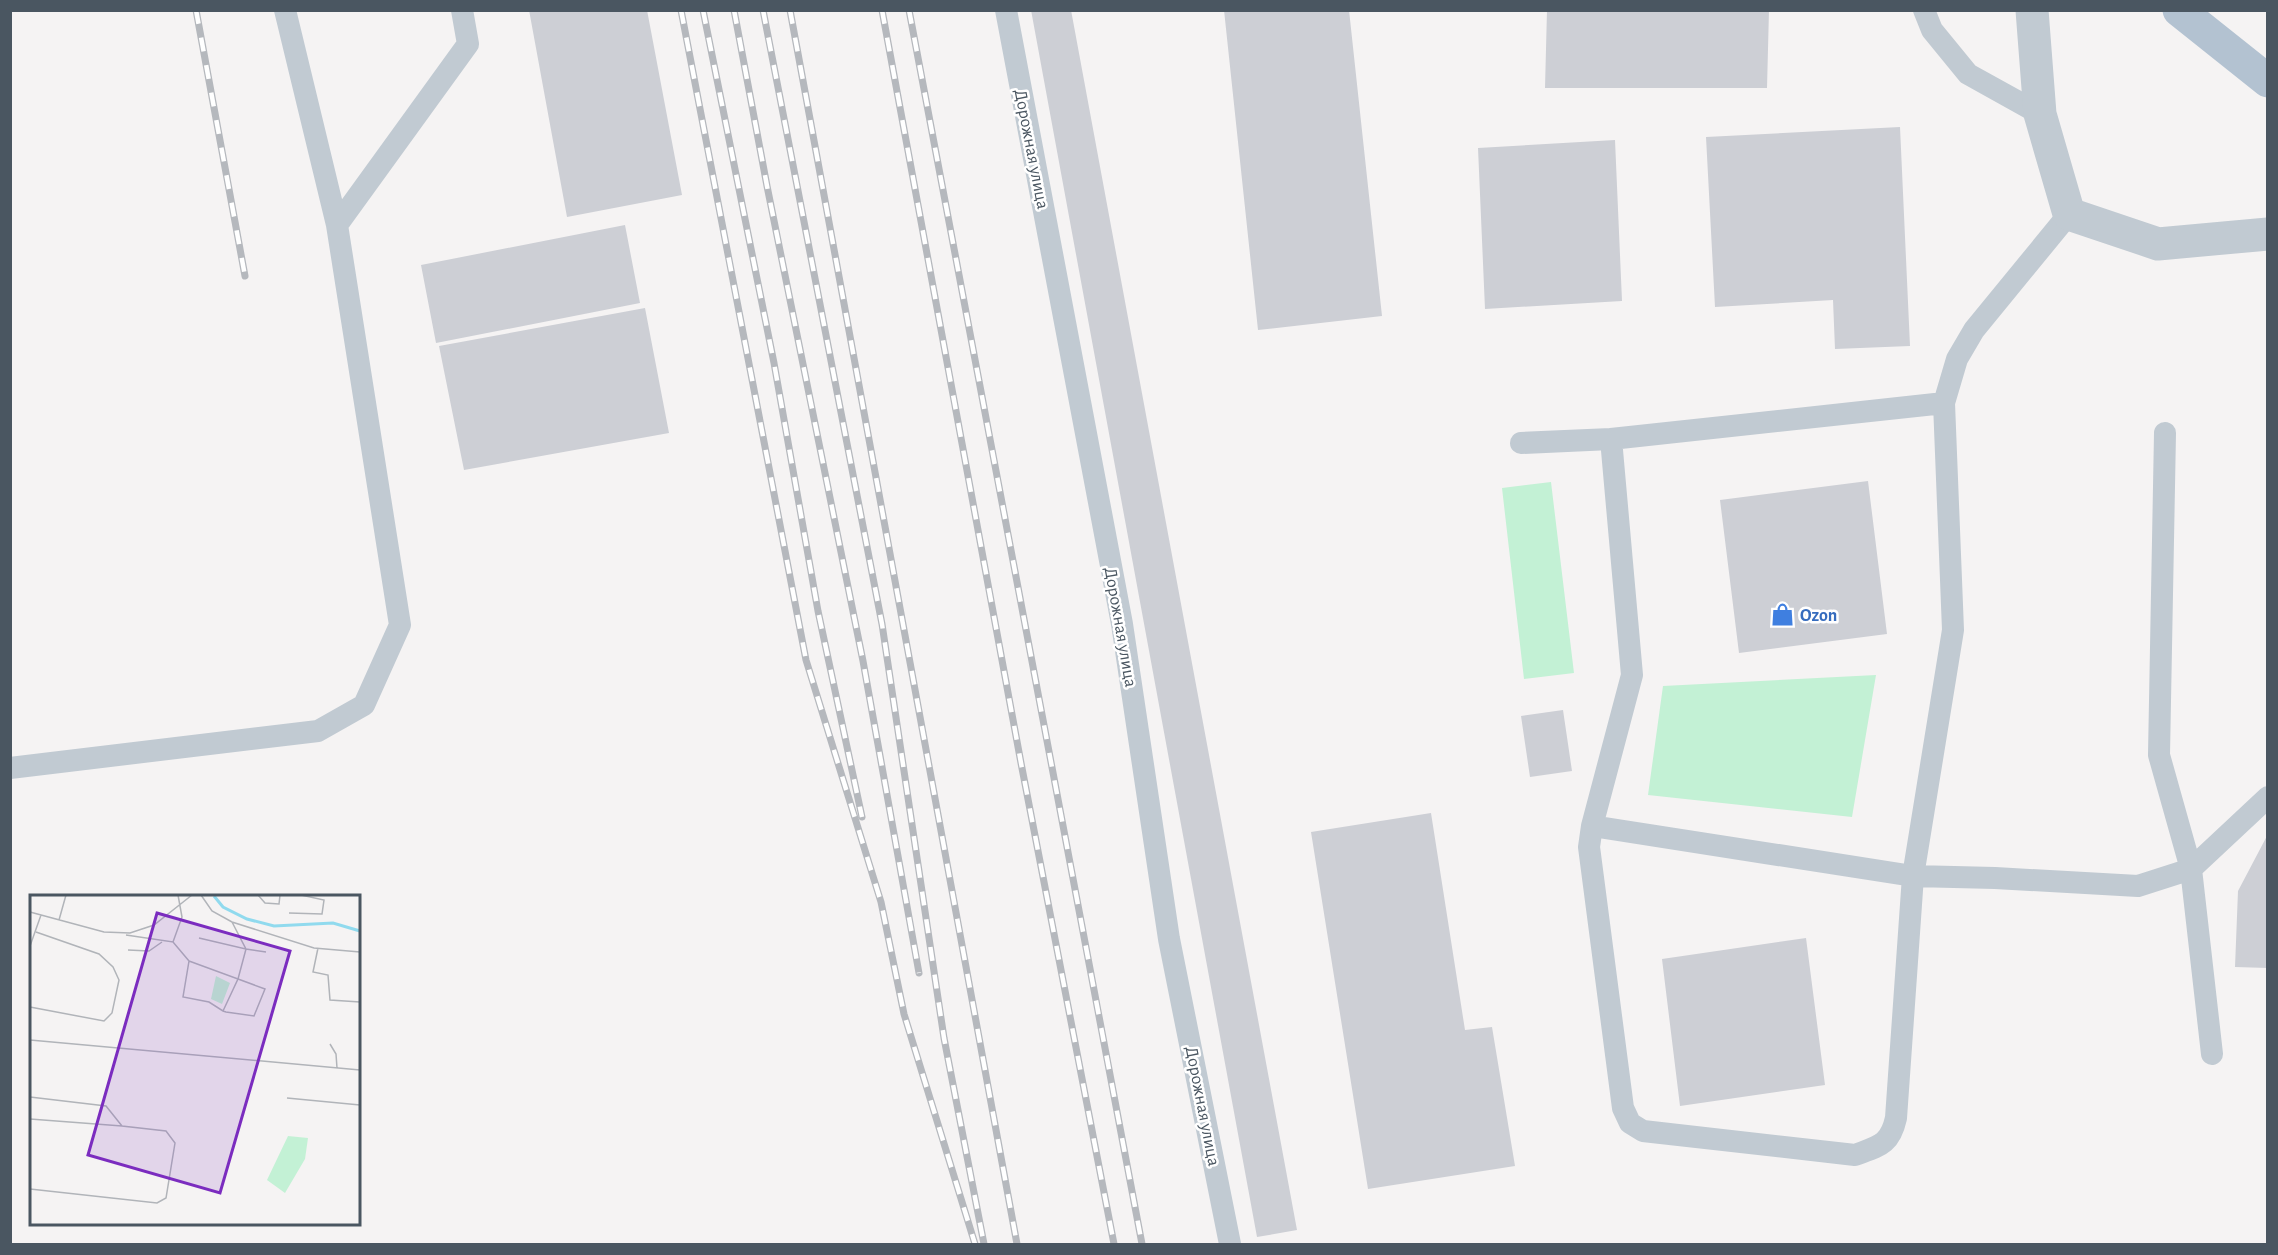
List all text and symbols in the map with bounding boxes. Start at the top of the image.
street label: Дорожная улица [1011,88,1051,211]
street label: Дорожная улица [1101,566,1139,689]
shop icon: Ozon [1769,602,1795,628]
place label: Ozon [1800,607,1837,625]
inset map [30,895,360,1225]
street label: Дорожная улица [1182,1045,1222,1168]

